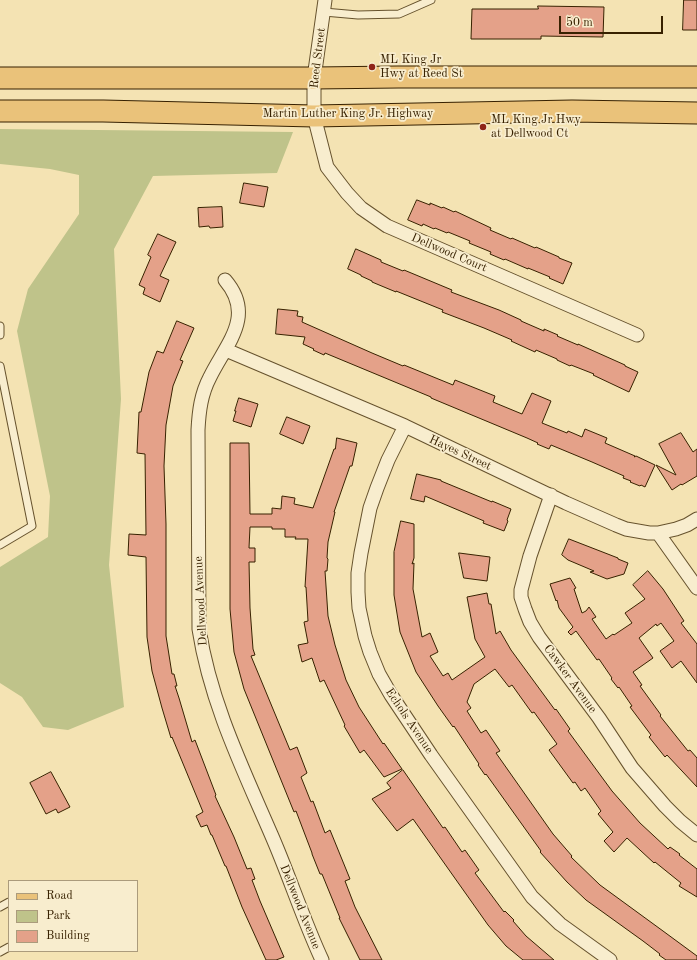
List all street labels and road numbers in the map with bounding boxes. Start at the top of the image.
street label: Reed Street [307,27,329,89]
street label: Martin Luther King Jr. Highway [263,107,433,121]
street label: Dellwood Court [409,231,489,275]
street label: Hayes Street [427,432,493,474]
street label: Dellwood Avenue [191,556,211,646]
street label: Cawker Avenue [540,642,600,716]
street label: Echols Avenue [382,686,436,756]
street label: Dellwood Avenue [277,863,323,951]

